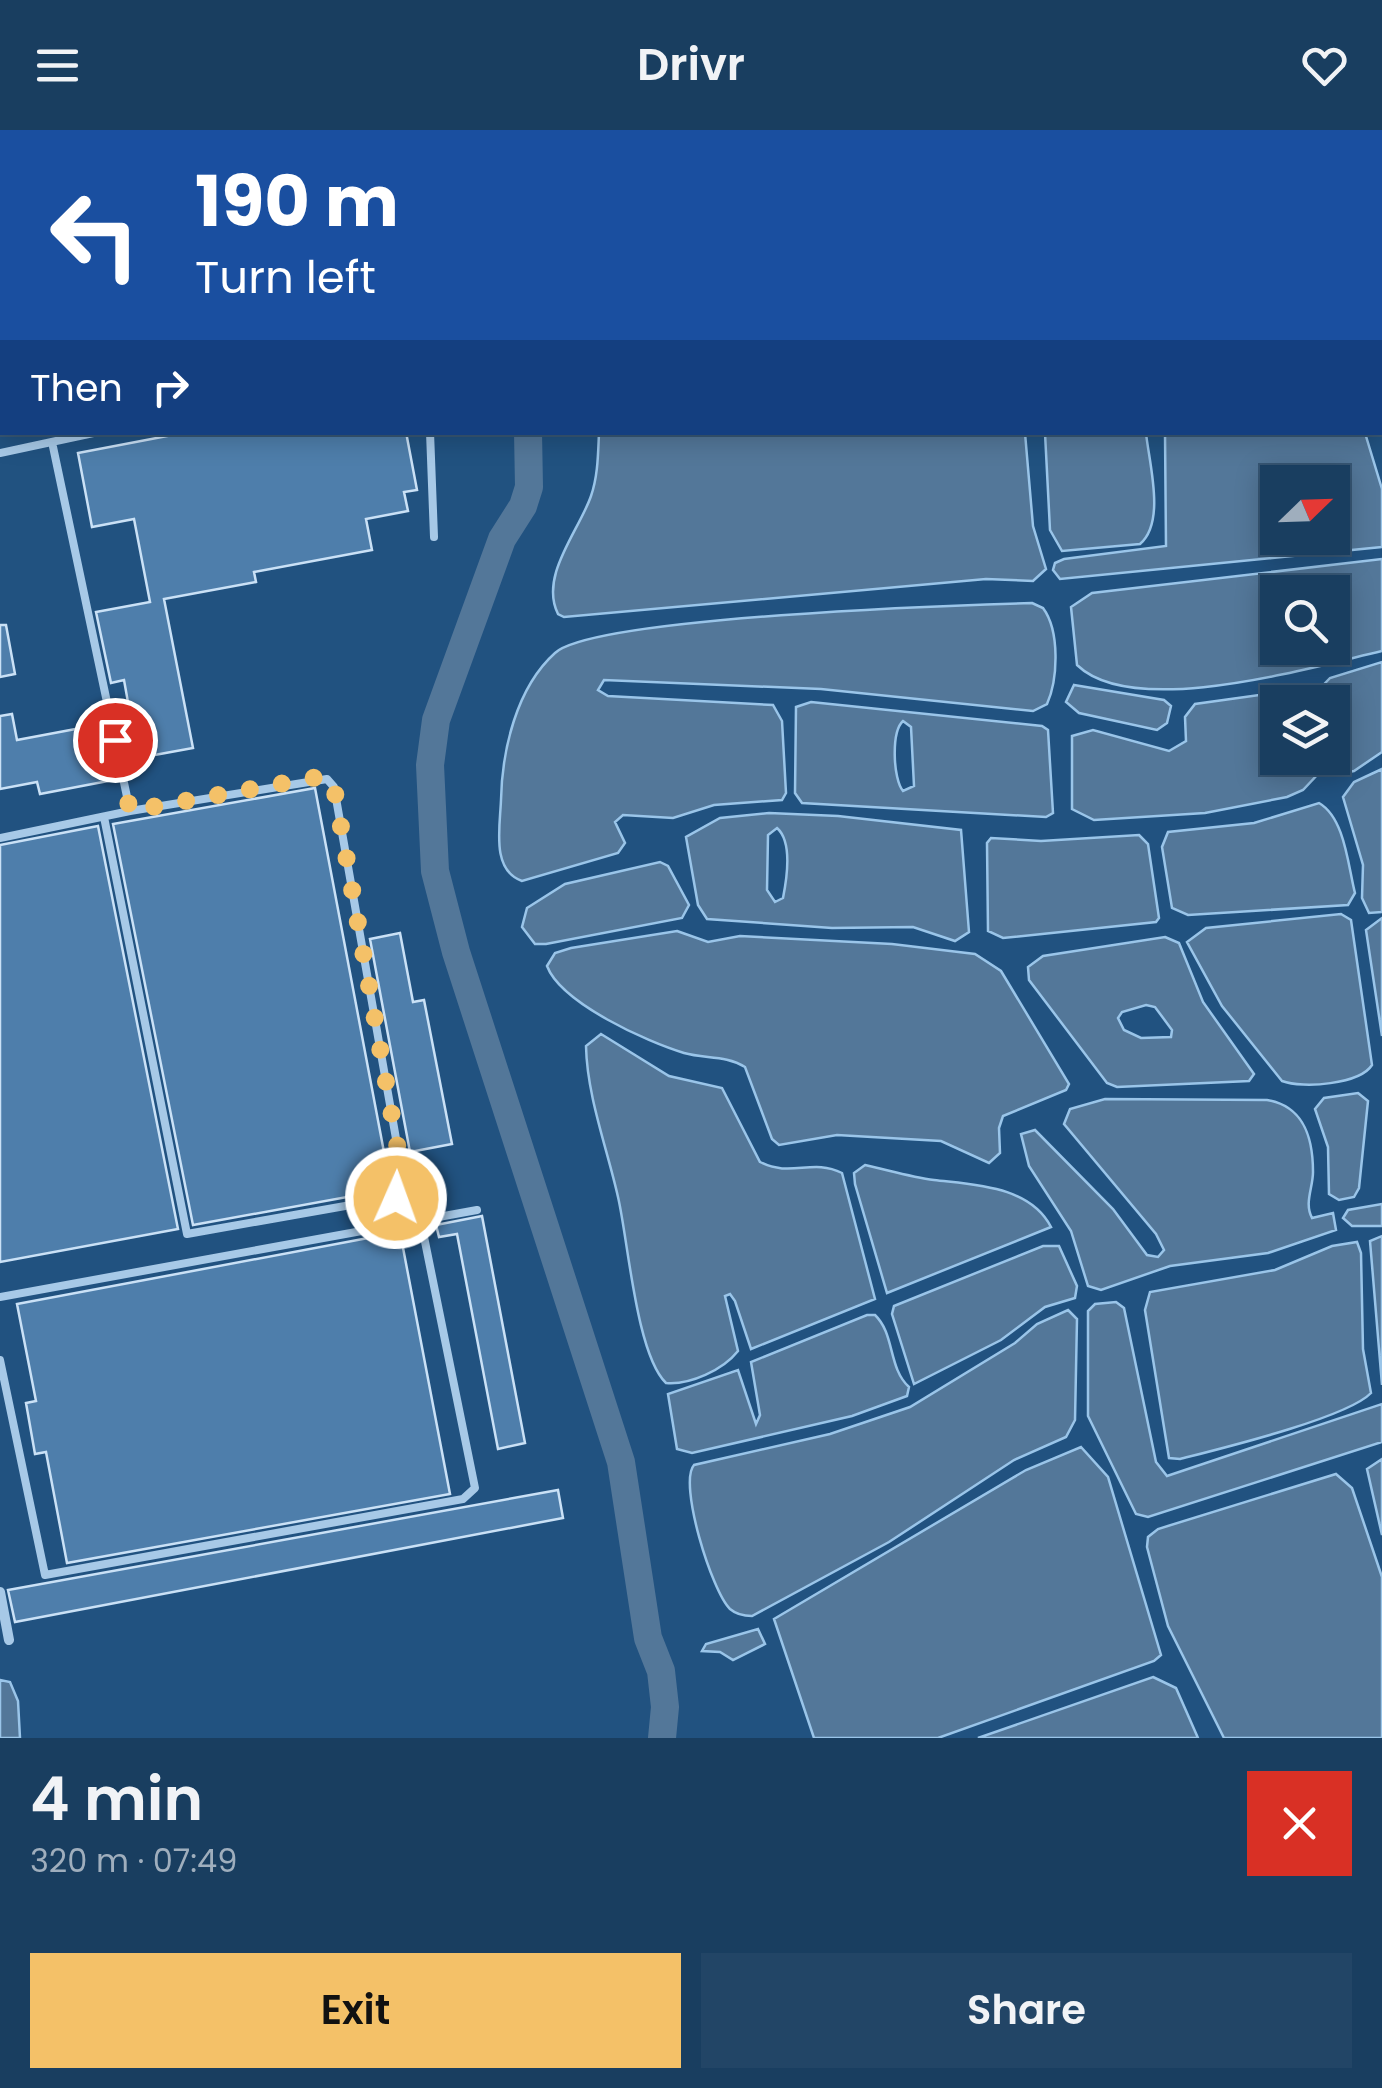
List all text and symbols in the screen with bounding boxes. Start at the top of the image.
text: Drivr [637,33,745,96]
icon: menu [30,38,85,93]
icon: heart [1297,38,1352,93]
text: 190 m [195,152,399,251]
icon: left [30,170,160,300]
text: Turn left [195,246,376,309]
icon: right [143,360,198,415]
text: Then [30,361,123,414]
north arrow [1260,465,1350,555]
map controls [1260,465,1350,775]
button: search [1260,575,1350,665]
button: layers [1260,685,1350,775]
pin [73,698,158,783]
icon: arrive [88,713,143,768]
position arrow [344,1146,448,1250]
text: 4 min [30,1757,203,1841]
button: close [1247,1771,1352,1876]
text: 320 m · 07:49 [30,1838,237,1883]
button: Exit [30,1953,681,2068]
button: Share [701,1953,1352,2068]

